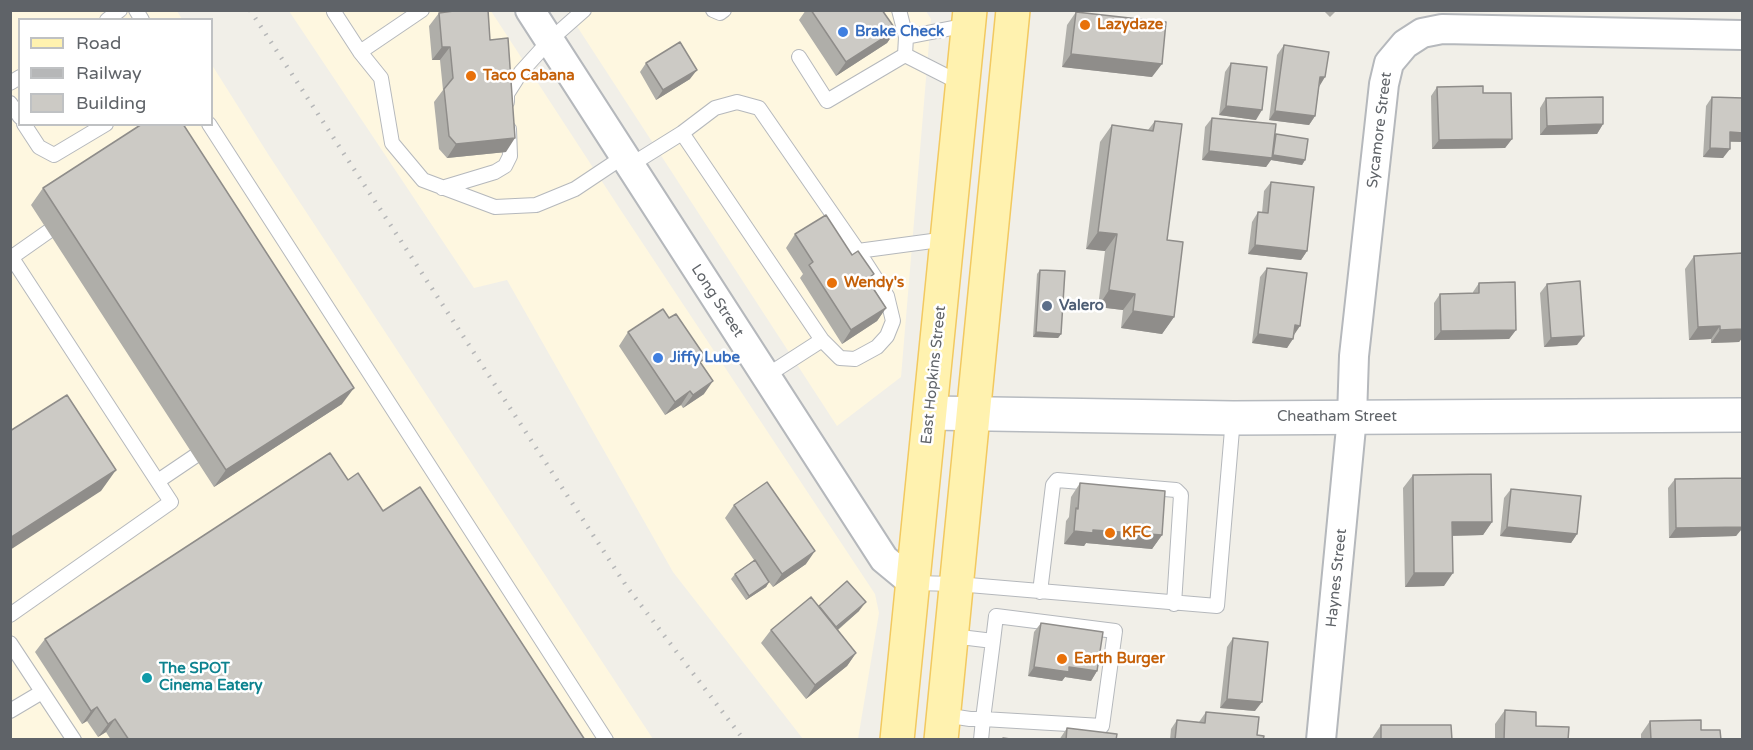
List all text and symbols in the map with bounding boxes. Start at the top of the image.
place label: Lazydaze [1097,16,1163,34]
legend [18,18,213,126]
marker: Lazydaze [1078,18,1092,32]
place label: Brake Check [855,23,944,41]
marker: Brake Check [836,25,850,39]
text: Road [76,32,121,54]
text: Railway [76,62,142,84]
place label: Taco Cabana [483,67,575,85]
marker: Taco Cabana [464,69,478,83]
street label: Sycamore Street [1364,71,1396,189]
text: Building [76,92,146,114]
street label: Long Street [687,261,747,341]
place label: Wendy's [844,274,904,292]
marker: Wendy's [825,276,839,290]
place label: Valero [1059,297,1104,315]
marker: Valero [1040,299,1054,313]
street label: East Hopkins Street [918,305,950,445]
place label: Jiffy Lube [670,349,740,367]
marker: Jiffy Lube [651,351,665,365]
street label: Cheatham Street [1277,408,1397,426]
place label: KFC [1122,524,1151,542]
marker: KFC [1103,526,1117,540]
street label: Haynes Street [1323,528,1351,628]
place label: Earth Burger [1074,650,1165,668]
marker: Earth Burger [1055,652,1069,666]
place label: The SPOT Cinema Eatery [159,660,263,695]
marker: The SPOT Cinema Eatery [140,671,154,685]

